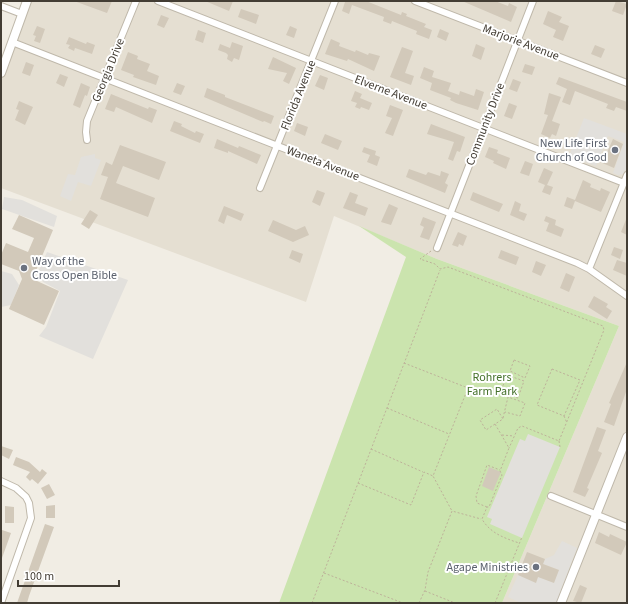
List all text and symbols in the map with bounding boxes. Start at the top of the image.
street label: Marjorie Avenue [480,20,562,65]
street label: Georgia Drive [88,36,129,105]
street label: Florida Avenue [277,57,320,133]
street label: Elverne Avenue [352,71,430,114]
street label: Community Drive [462,80,509,168]
place label: New Life First Church of God [536,135,607,166]
street label: Waneta Avenue [284,142,362,185]
marker: New Life First Church of God [610,145,620,155]
place label: Way of the Cross Open Bible [32,253,117,284]
marker: Way of the Cross Open Bible [19,263,29,273]
park label: Rohrers Farm Park [467,369,517,400]
place label: Agape Ministries [446,559,528,576]
scale bar [18,562,119,588]
marker: Agape Ministries [531,562,541,572]
text: 100 m [24,568,54,585]

